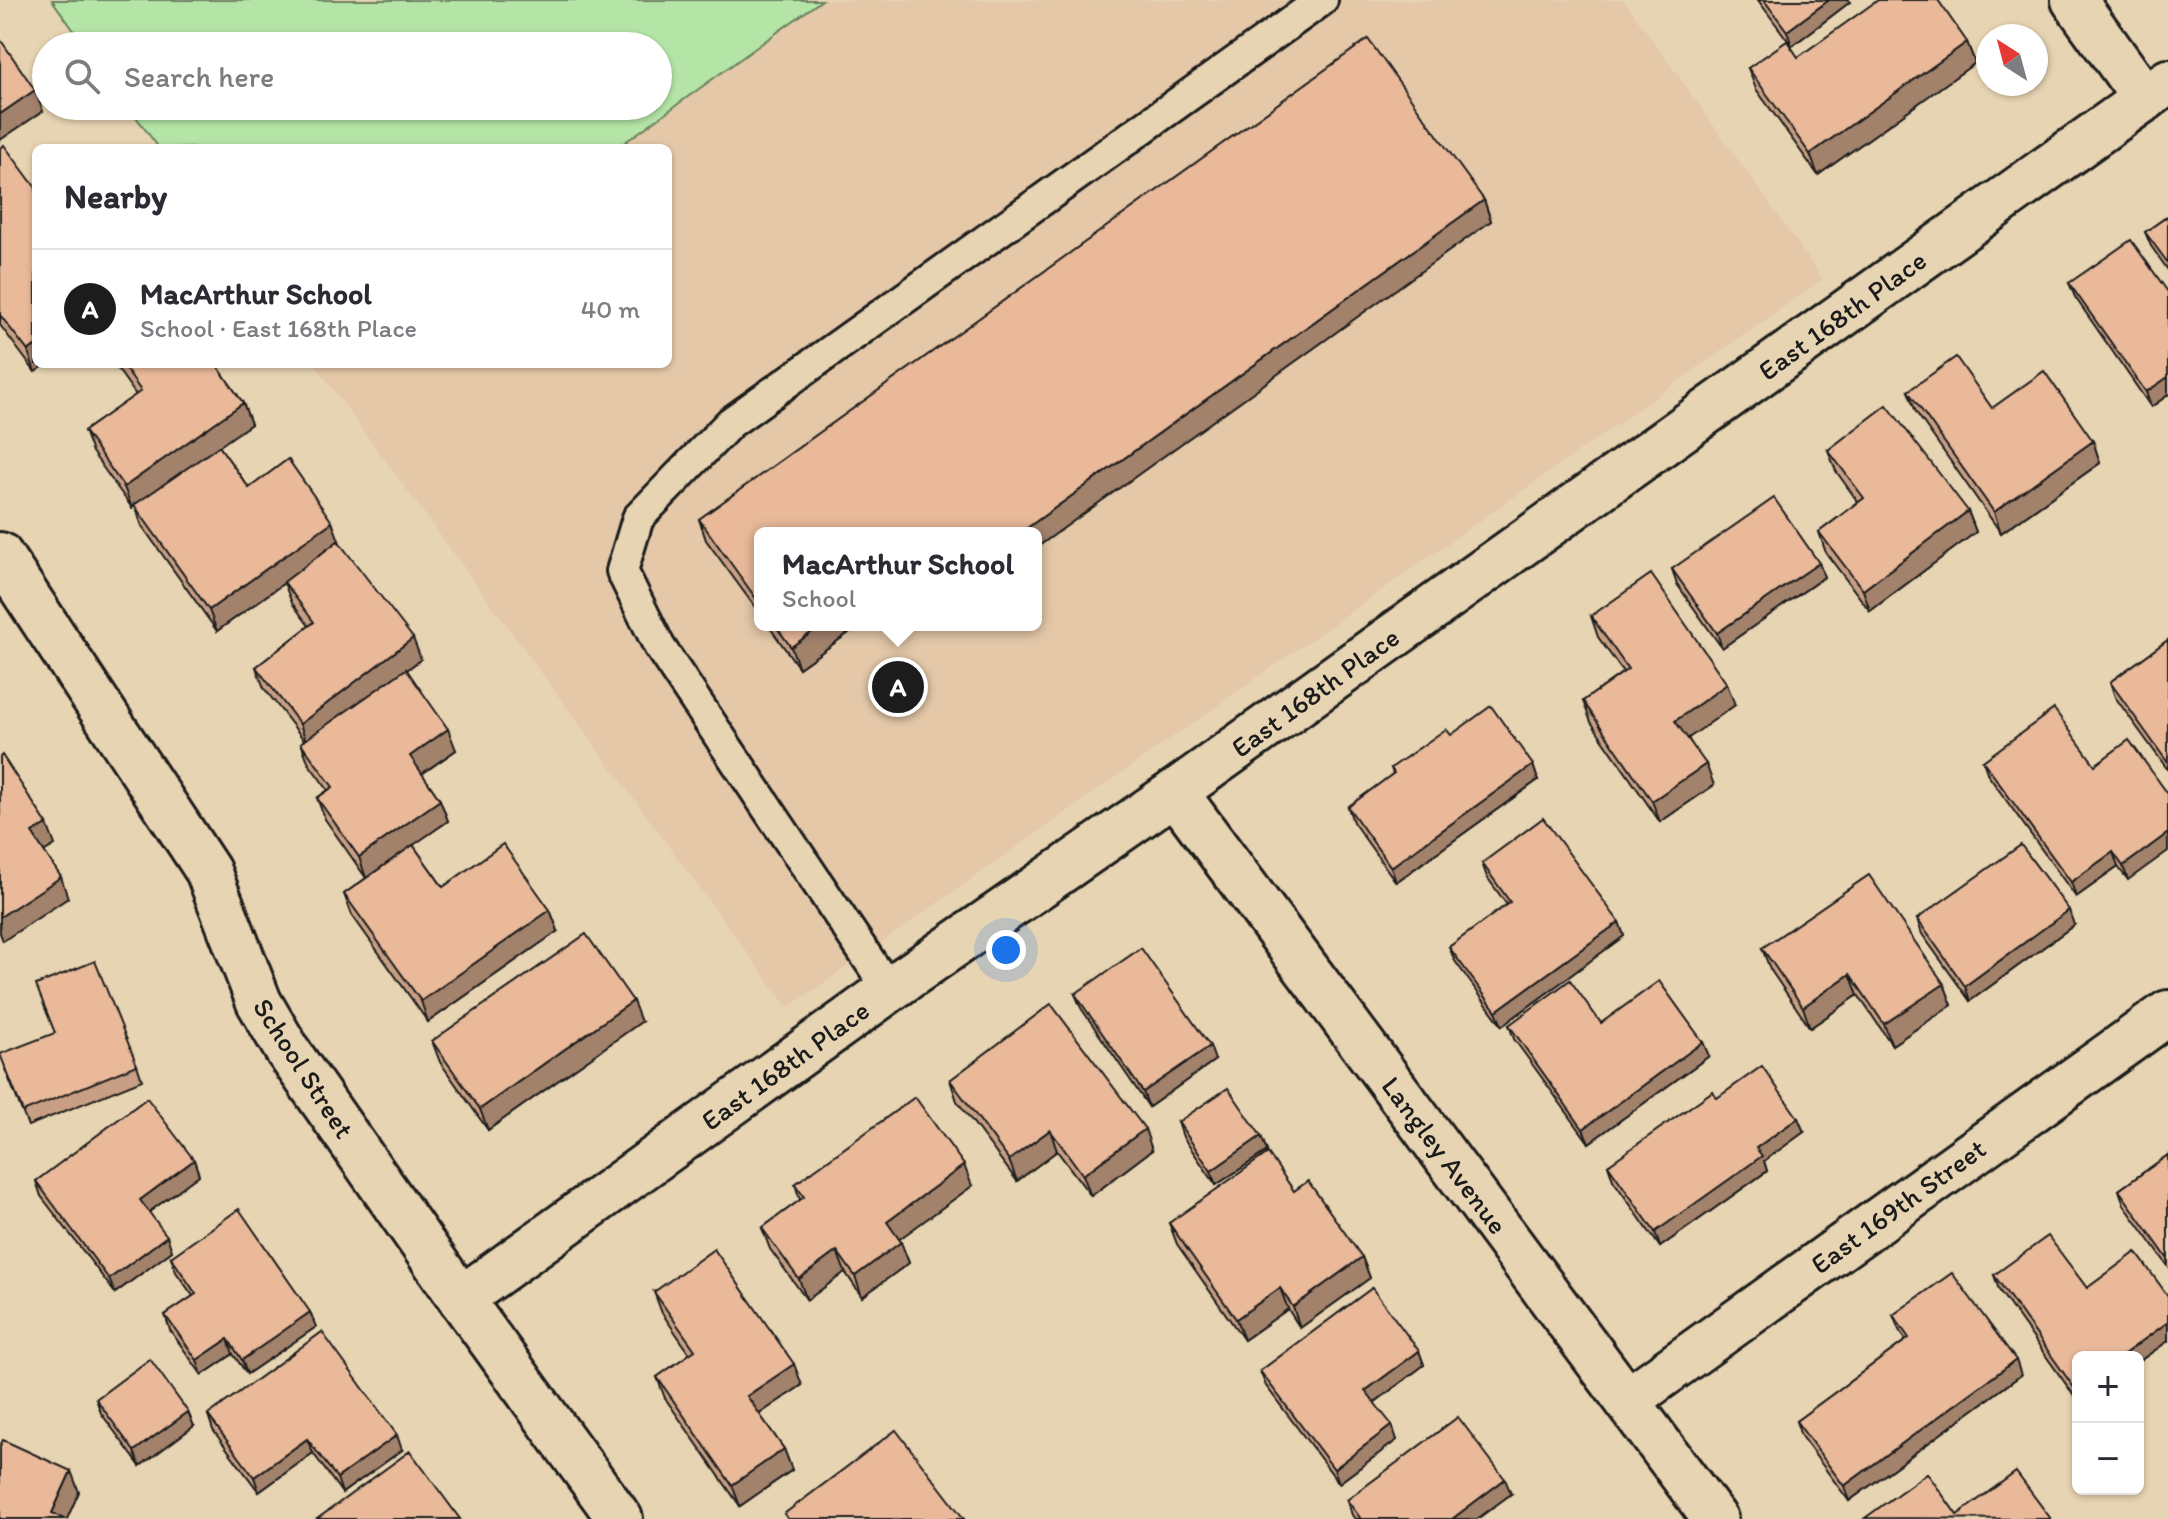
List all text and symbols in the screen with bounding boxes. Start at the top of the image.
north arrow [1976,24,2048,96]
search box [32,32,672,120]
icon: search [60,54,104,98]
text: Search here [124,58,274,95]
text: Nearby [64,176,167,217]
street label: East 168th Place [1751,243,1933,387]
text: MacArthur School [140,275,372,312]
text: A [82,293,98,325]
text: 40 m [581,293,640,325]
text: School · East 168th Place [140,312,417,344]
popup [754,527,1042,631]
text: MacArthur School [782,545,1014,582]
text: School [782,582,856,614]
street label: East 168th Place [1224,620,1406,764]
pin: A [872,657,924,717]
your location [986,930,1026,970]
street label: School Street [246,992,362,1144]
street label: East 168th Place [694,993,876,1137]
street label: Langley Avenue [1375,1070,1515,1240]
street label: East 169th Street [1804,1131,1992,1281]
map controls [2072,1351,2144,1495]
button: + [2072,1351,2144,1423]
button: − [2072,1423,2144,1495]

